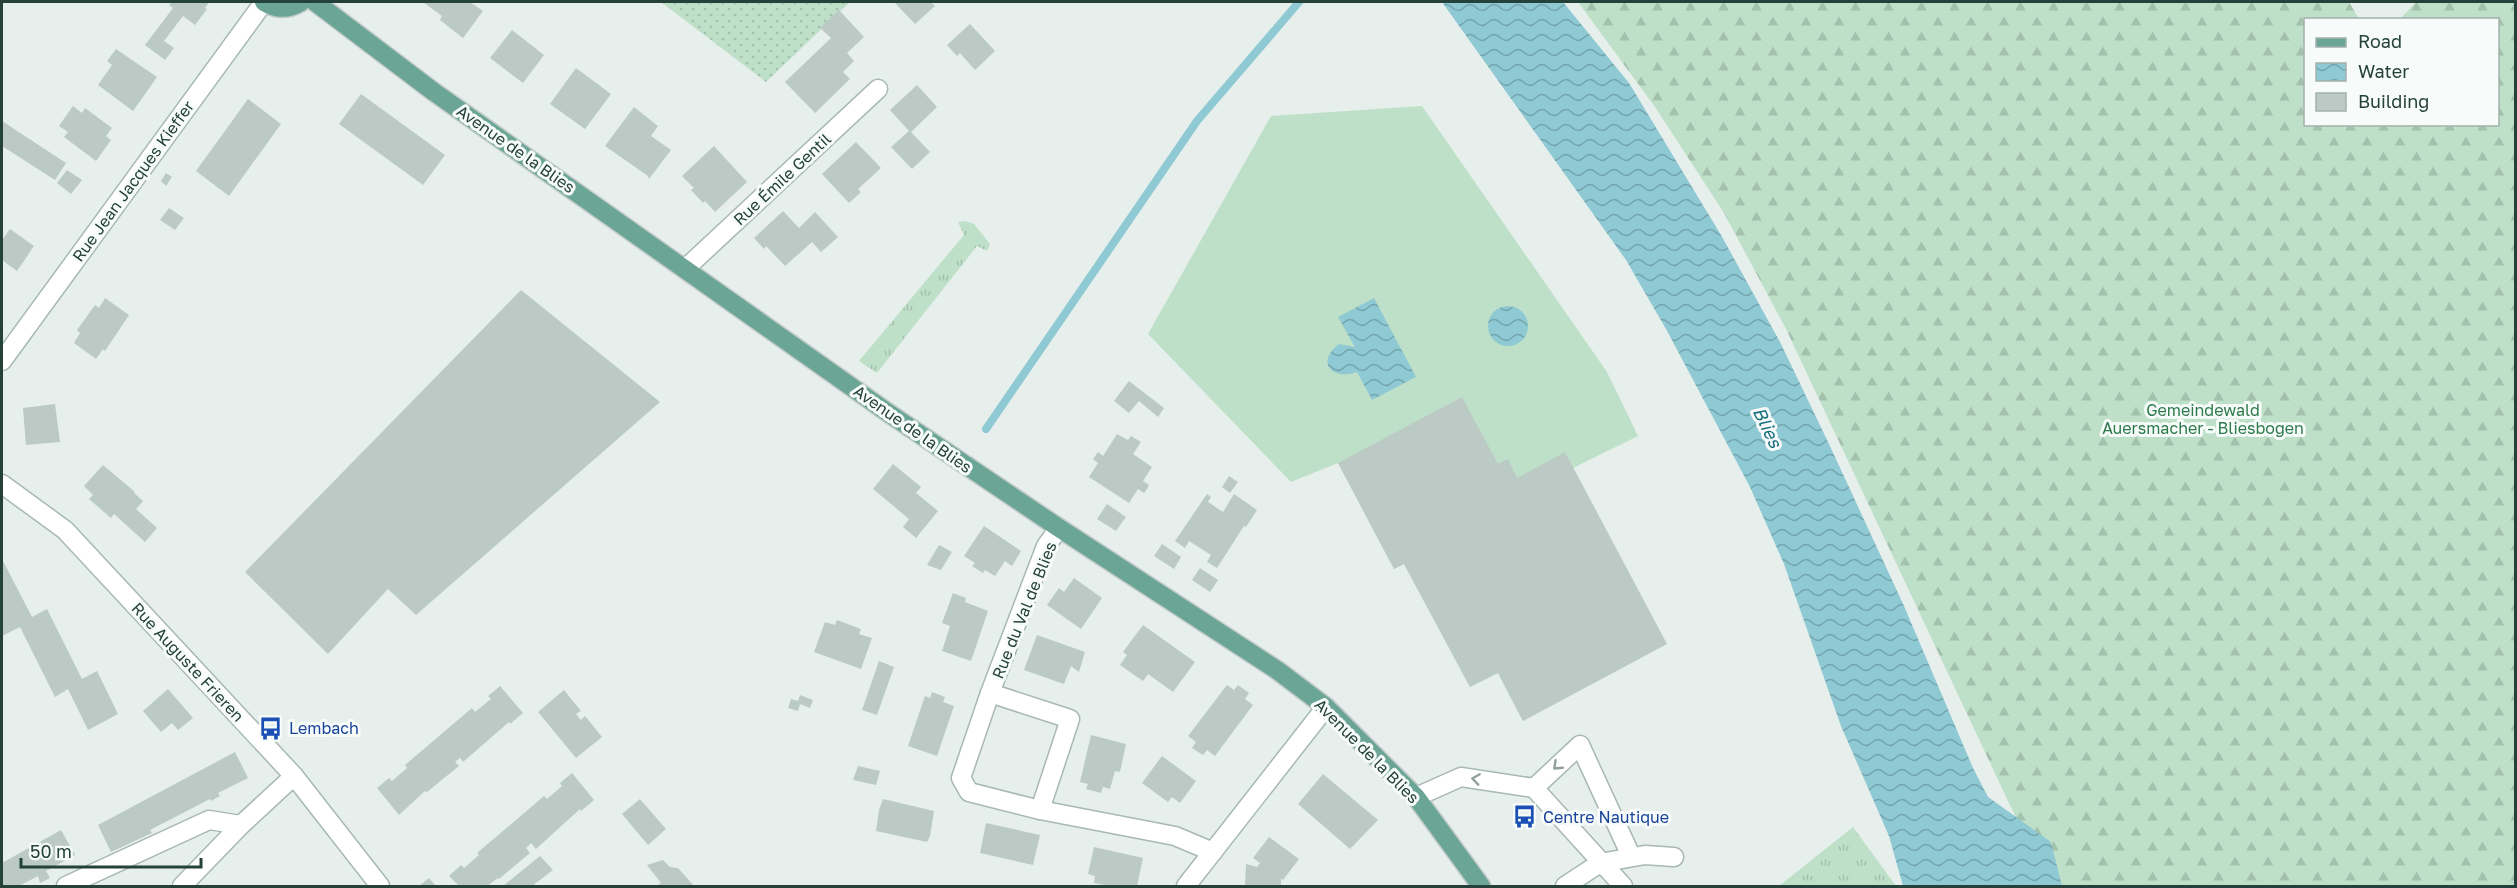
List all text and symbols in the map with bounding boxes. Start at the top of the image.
legend [2304,18,2499,126]
text: Road [2358,30,2402,52]
text: Water [2358,60,2409,82]
text: Building [2358,90,2429,112]
street label: Rue Jean Jacques Kieffer [68,97,198,265]
street label: Avenue de la Blies [453,101,579,197]
street label: Rue Émile Gentil [729,129,835,229]
street label: Avenue de la Blies [850,381,976,477]
park label: Gemeindewald Auersmacher - Bliesbogen [2102,400,2304,438]
water label: Blies [1749,403,1788,452]
street label: Rue du Val de Blies [987,539,1061,681]
street label: Rue Auguste Frieren [128,598,248,726]
street label: Avenue de la Blies [1311,695,1423,807]
bus stop icon: Lembach [258,715,284,741]
place label: Lembach [289,718,359,738]
one-way arrow [1553,759,1564,770]
one-way arrow [1471,774,1481,786]
bus stop icon: Centre Nautique [1512,804,1538,830]
place label: Centre Nautique [1543,807,1669,827]
scale bar [21,831,201,869]
text: 50 m [30,840,72,862]

